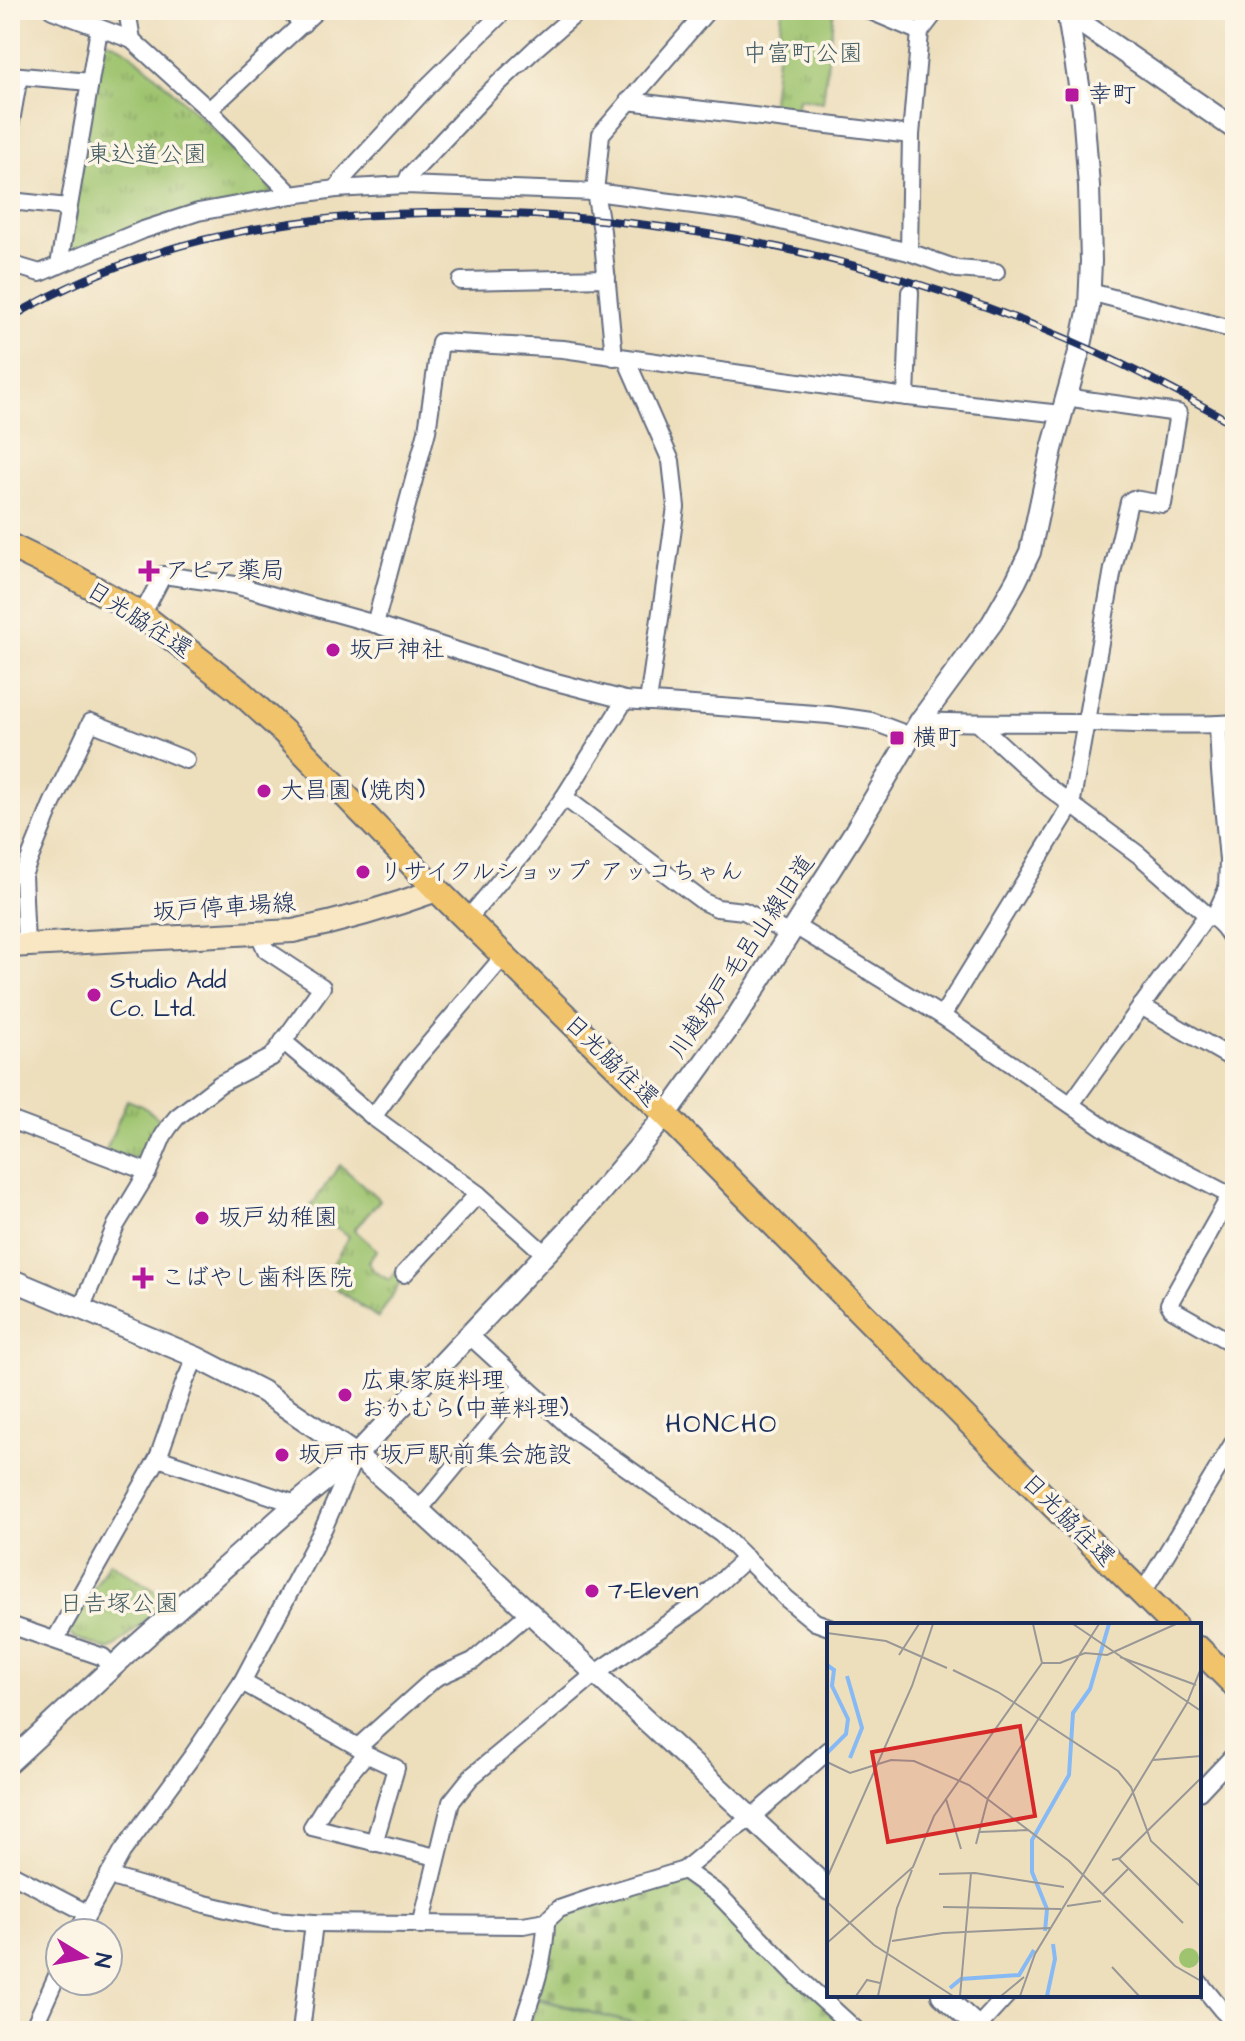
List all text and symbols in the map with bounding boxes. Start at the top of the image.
park label: 中富町公園 [743,37,863,71]
place label: 幸町 [1088,78,1136,112]
marker: 幸町 [1063,86,1081,104]
park label: 東込道公園 [87,138,207,172]
place label: アピア薬局 [165,554,285,588]
marker: アピア薬局 [140,562,158,580]
street label: 日光脇往還 [79,573,199,667]
place label: 坂戸神社 [349,633,445,667]
marker: 坂戸神社 [324,641,342,659]
place label: 横町 [913,721,961,755]
marker: 横町 [888,729,906,747]
place label: 大昌園 (焼肉) [280,774,425,808]
marker: 大昌園 (焼肉) [255,782,273,800]
street label: 川越坂戸毛呂山線旧道 [661,848,823,1066]
place label: リサイクルショップ アッコちゃん [379,855,744,889]
marker: リサイクルショップ アッコちゃん [354,863,372,881]
street label: 坂戸停車場線 [151,886,297,930]
place label: Studio Add Co. Ltd. [110,964,226,1026]
marker: Studio Add Co. Ltd. [85,986,103,1004]
street label: 日光脇往還 [556,1007,666,1115]
place label: 坂戸幼稚園 [218,1201,338,1235]
marker: 坂戸幼稚園 [193,1209,211,1227]
place label: こばやし歯科医院 [161,1261,353,1295]
marker: こばやし歯科医院 [132,1267,154,1289]
place label: 広東家庭料理 おかむら(中華料理) [361,1364,569,1426]
marker: 広東家庭料理 おかむら(中華料理) [336,1386,354,1404]
district label: HONCHO [665,1406,779,1442]
place label: 坂戸市 坂戸駅前集会施設 [298,1438,572,1472]
marker: 坂戸市 坂戸駅前集会施設 [273,1446,291,1464]
street label: 日光脇往還 [1014,1466,1122,1574]
place label: 7-Eleven [608,1574,699,1608]
marker: 7-Eleven [583,1582,601,1600]
park label: 日𠮷塚公園 [59,1587,179,1621]
inset map [827,1623,1201,1997]
north arrow [44,1917,124,1997]
text: N [86,1951,119,1970]

